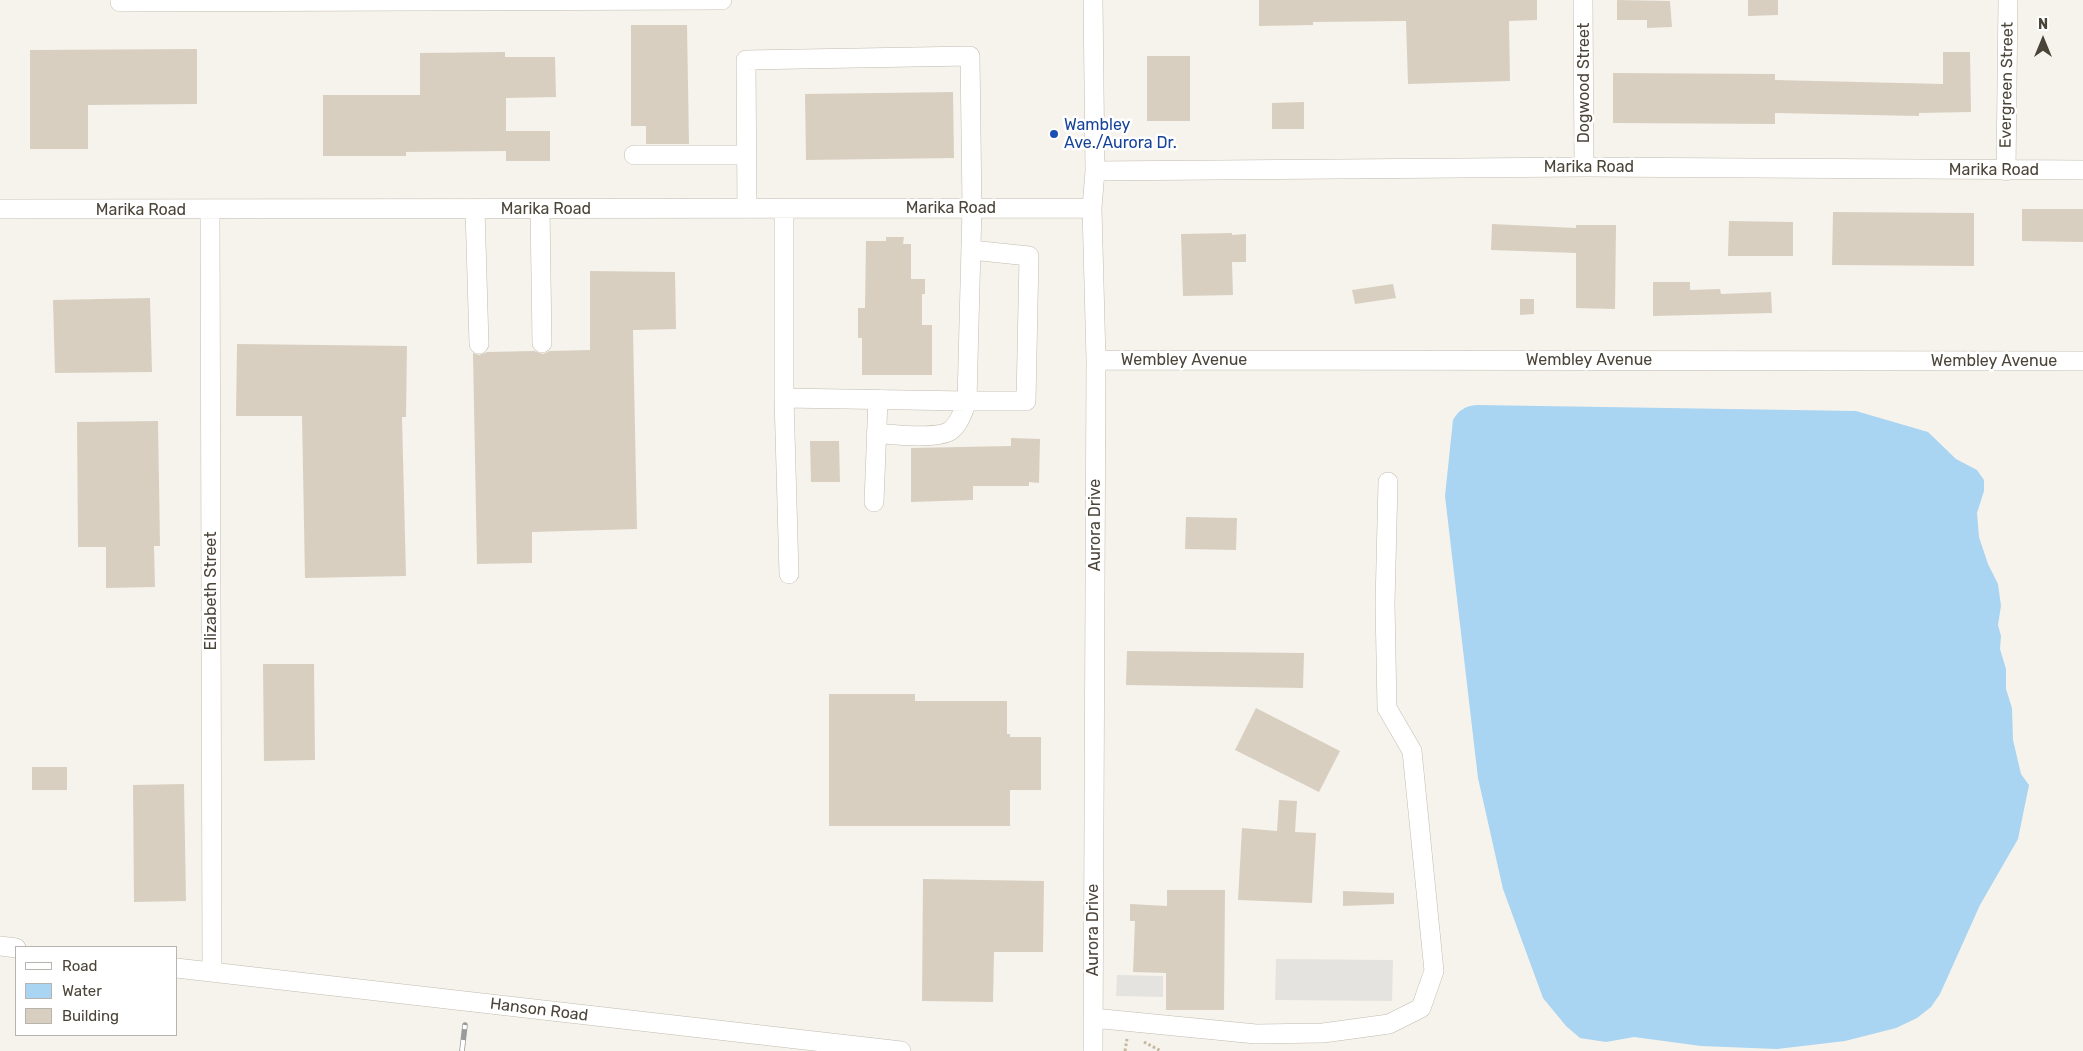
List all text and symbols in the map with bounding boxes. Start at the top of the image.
north arrow [2018,15,2068,65]
text: N [2038,16,2048,33]
street label: Evergreen Street [1996,22,2018,148]
street label: Dogwood Street [1574,23,1594,143]
place label: Wambley Ave./Aurora Dr. [1064,115,1177,153]
marker: Wambley Ave./Aurora Dr. [1048,128,1060,140]
street label: Marika Road [1544,157,1634,177]
street label: Marika Road [1949,160,2039,180]
street label: Marika Road [906,198,996,218]
street label: Marika Road [501,199,591,219]
street label: Marika Road [96,200,186,220]
street label: Wembley Avenue [1121,350,1247,370]
street label: Wembley Avenue [1526,350,1652,370]
street label: Wembley Avenue [1931,351,2057,371]
street label: Aurora Drive [1085,479,1105,571]
street label: Elizabeth Street [201,531,221,651]
street label: Aurora Drive [1083,884,1103,976]
legend [15,946,178,1036]
text: Road [62,957,98,975]
text: Water [62,982,102,1000]
street label: Hanson Road [489,994,589,1026]
text: Building [62,1007,119,1025]

